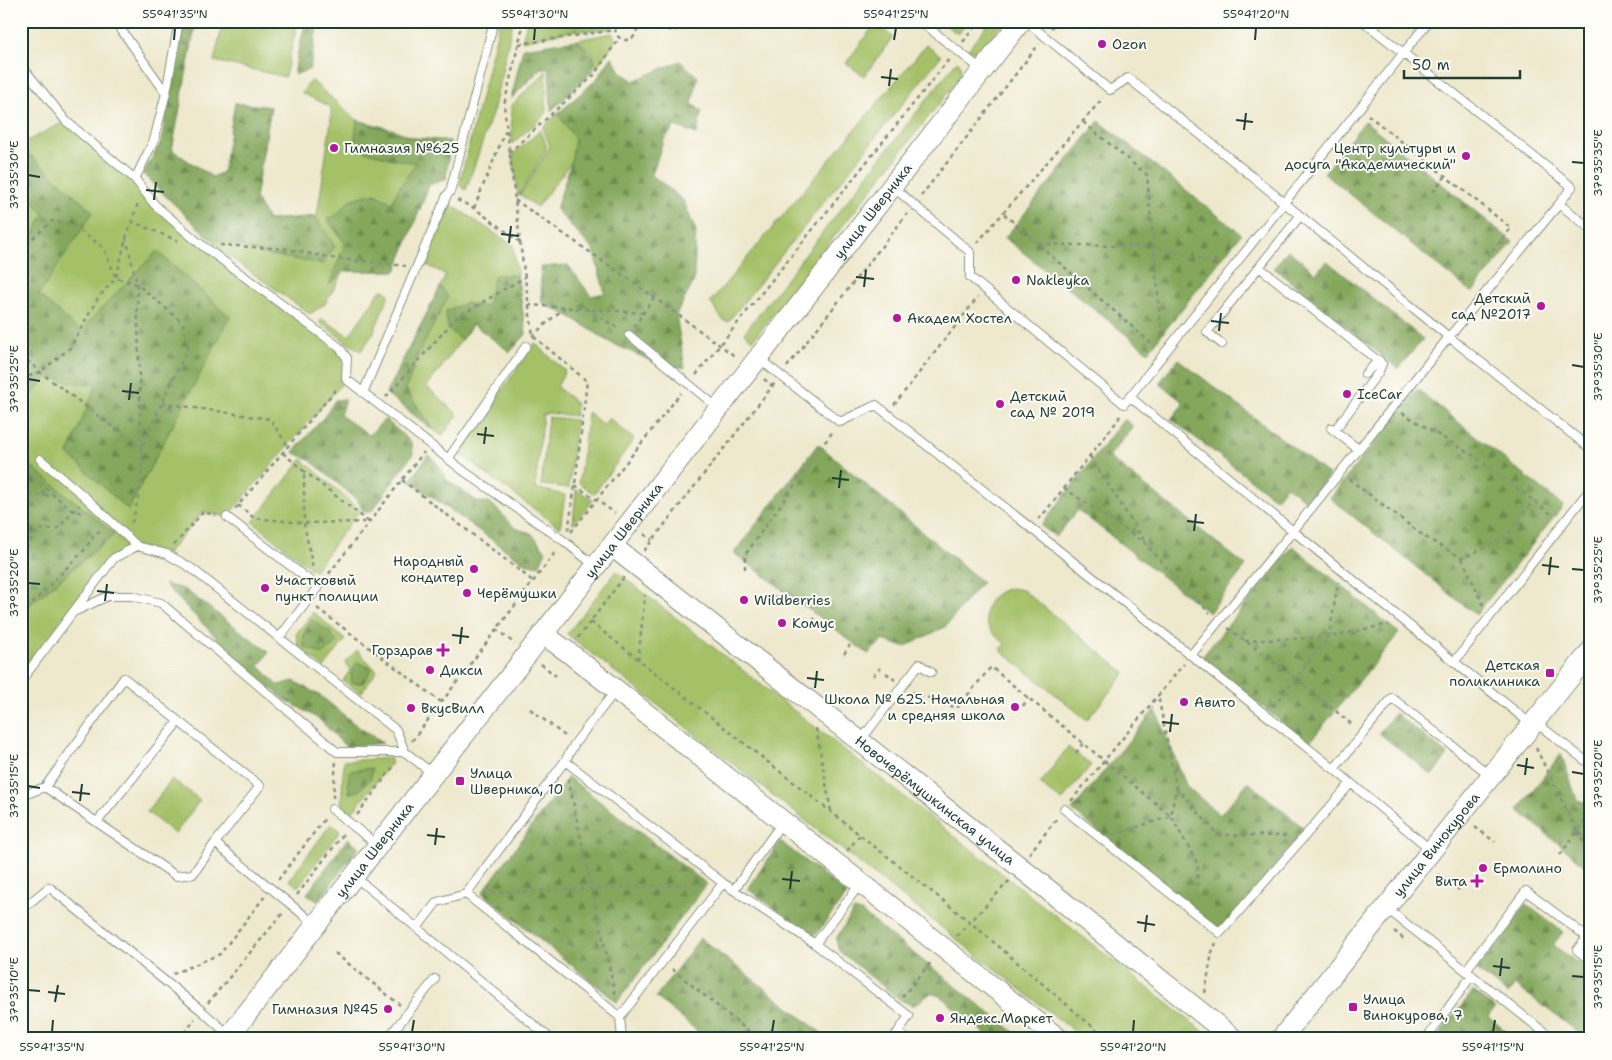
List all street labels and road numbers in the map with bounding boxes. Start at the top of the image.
street label: улица Шверника [830,159,916,263]
street label: улица Шверника [581,479,667,582]
street label: Новочерёмушкинская улица [851,732,1019,869]
street label: улица Винокурова [1389,788,1484,900]
street label: улица Шверника [332,798,418,901]

